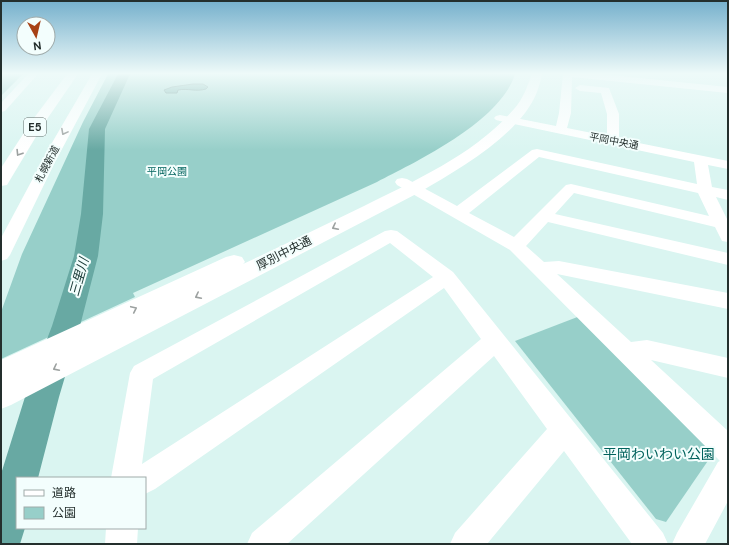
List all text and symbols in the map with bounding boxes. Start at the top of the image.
north arrow [16,16,56,56]
text: N [32,38,42,53]
road number: E5 [24,118,46,136]
one-way arrow [61,128,69,135]
street label: 平岡中央通 [588,130,640,152]
street label: 札幌新道 [32,143,62,185]
one-way arrow [16,149,24,156]
park label: 平岡公園 [147,165,187,178]
one-way arrow [332,222,340,230]
street label: 厚別中央通 [254,232,314,274]
water label: 三里川 [65,254,93,298]
one-way arrow [194,292,202,299]
one-way arrow [129,306,137,314]
one-way arrow [53,363,61,371]
park label: 平岡わいわい公園 [603,445,715,463]
legend [16,477,146,529]
text: 道路 [52,485,76,501]
text: 公園 [52,505,76,521]

